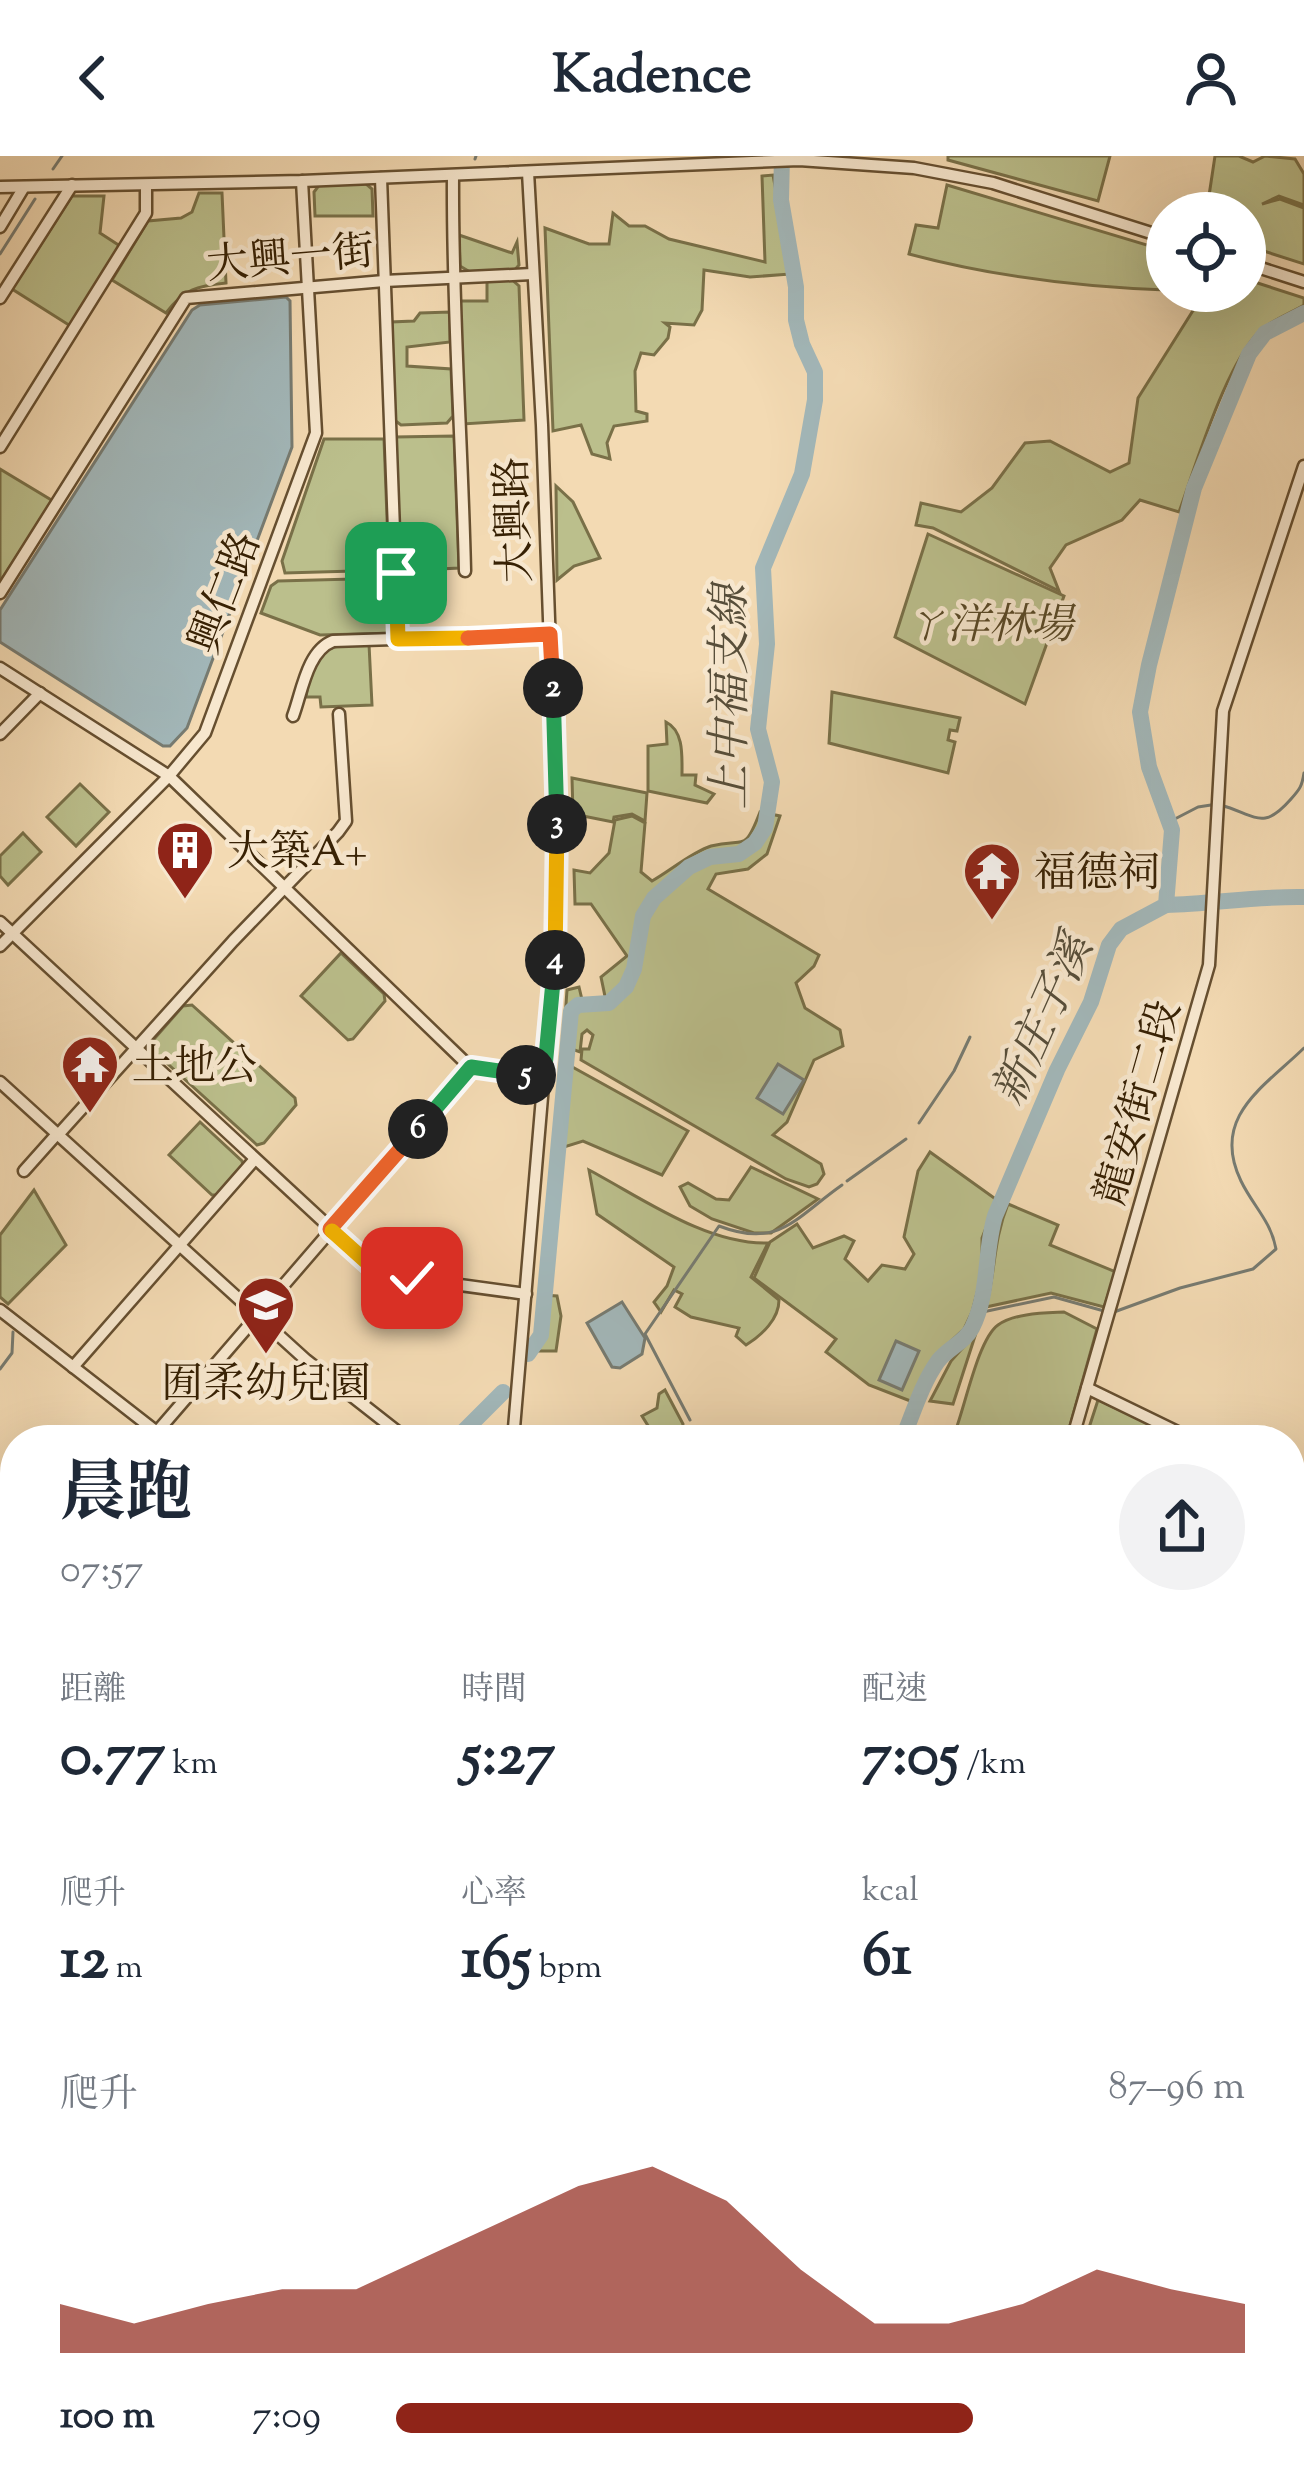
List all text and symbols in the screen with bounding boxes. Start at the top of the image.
text: Kadence [552,39,752,117]
icon: back [60,45,126,111]
icon: person [1178,45,1244,111]
map controls [1146,192,1266,312]
button: locate [1146,192,1266,312]
street label: 大興一街 [204,224,377,298]
street label: 大興路 [485,456,549,584]
pin [345,522,447,624]
street label: 興仁路 [177,524,278,663]
icon: arrive [363,540,429,606]
water label: 上中福支線 [701,581,766,810]
park label: ㄚ洋林場 [905,598,1077,658]
pin: 2 [523,658,583,718]
text: 2 [545,664,561,712]
pin: 3 [527,794,587,854]
text: 3 [550,800,564,848]
building icon: 大築A+ [154,819,216,901]
place label: 大築A+ [227,825,367,885]
temple icon: 福德祠 [961,840,1023,922]
place label: 福德祠 [1034,846,1160,906]
water label: 新庄子溪 [980,921,1114,1117]
pin: 4 [525,930,585,990]
text: 4 [547,936,563,984]
street label: 龍安街二段 [1083,994,1199,1213]
temple icon: 土地公 [59,1033,121,1115]
place label: 土地公 [132,1039,258,1099]
pin: 5 [496,1045,556,1105]
text: 5 [520,1051,532,1099]
pin: 6 [388,1099,448,1159]
text: 6 [410,1105,426,1153]
pin [361,1227,463,1329]
icon: check [379,1245,445,1311]
school or university icon: 囿柔幼兒園 [235,1274,297,1356]
place label: 囿柔幼兒園 [161,1357,371,1417]
text: 晨跑 [60,1451,192,1546]
button: share [1119,1464,1245,1590]
text: 07:57 [60,1544,143,1600]
text: 距離 [60,1667,126,1715]
text: 時間 [461,1667,527,1715]
text: 配速 [862,1667,928,1715]
text: 0.77 [60,1715,165,1802]
text: 5:27 [461,1715,555,1802]
text: 7:05 [862,1715,959,1802]
text: km [165,1741,218,1789]
text: /km [959,1741,1026,1789]
text: kcal [862,1868,919,1916]
text: 爬升 [60,1871,126,1919]
text: 心率 [461,1871,527,1919]
text: 61 [862,1916,912,2003]
text: 12 [60,1919,108,2006]
text: 165 [461,1919,532,2006]
text: m [108,1945,143,1993]
text: bpm [532,1945,602,1993]
text: 87–96 m [1108,2061,1245,2117]
text: 爬升 [60,2069,138,2125]
text: 100 m [60,2390,155,2446]
text: 7:09 [252,2390,321,2446]

